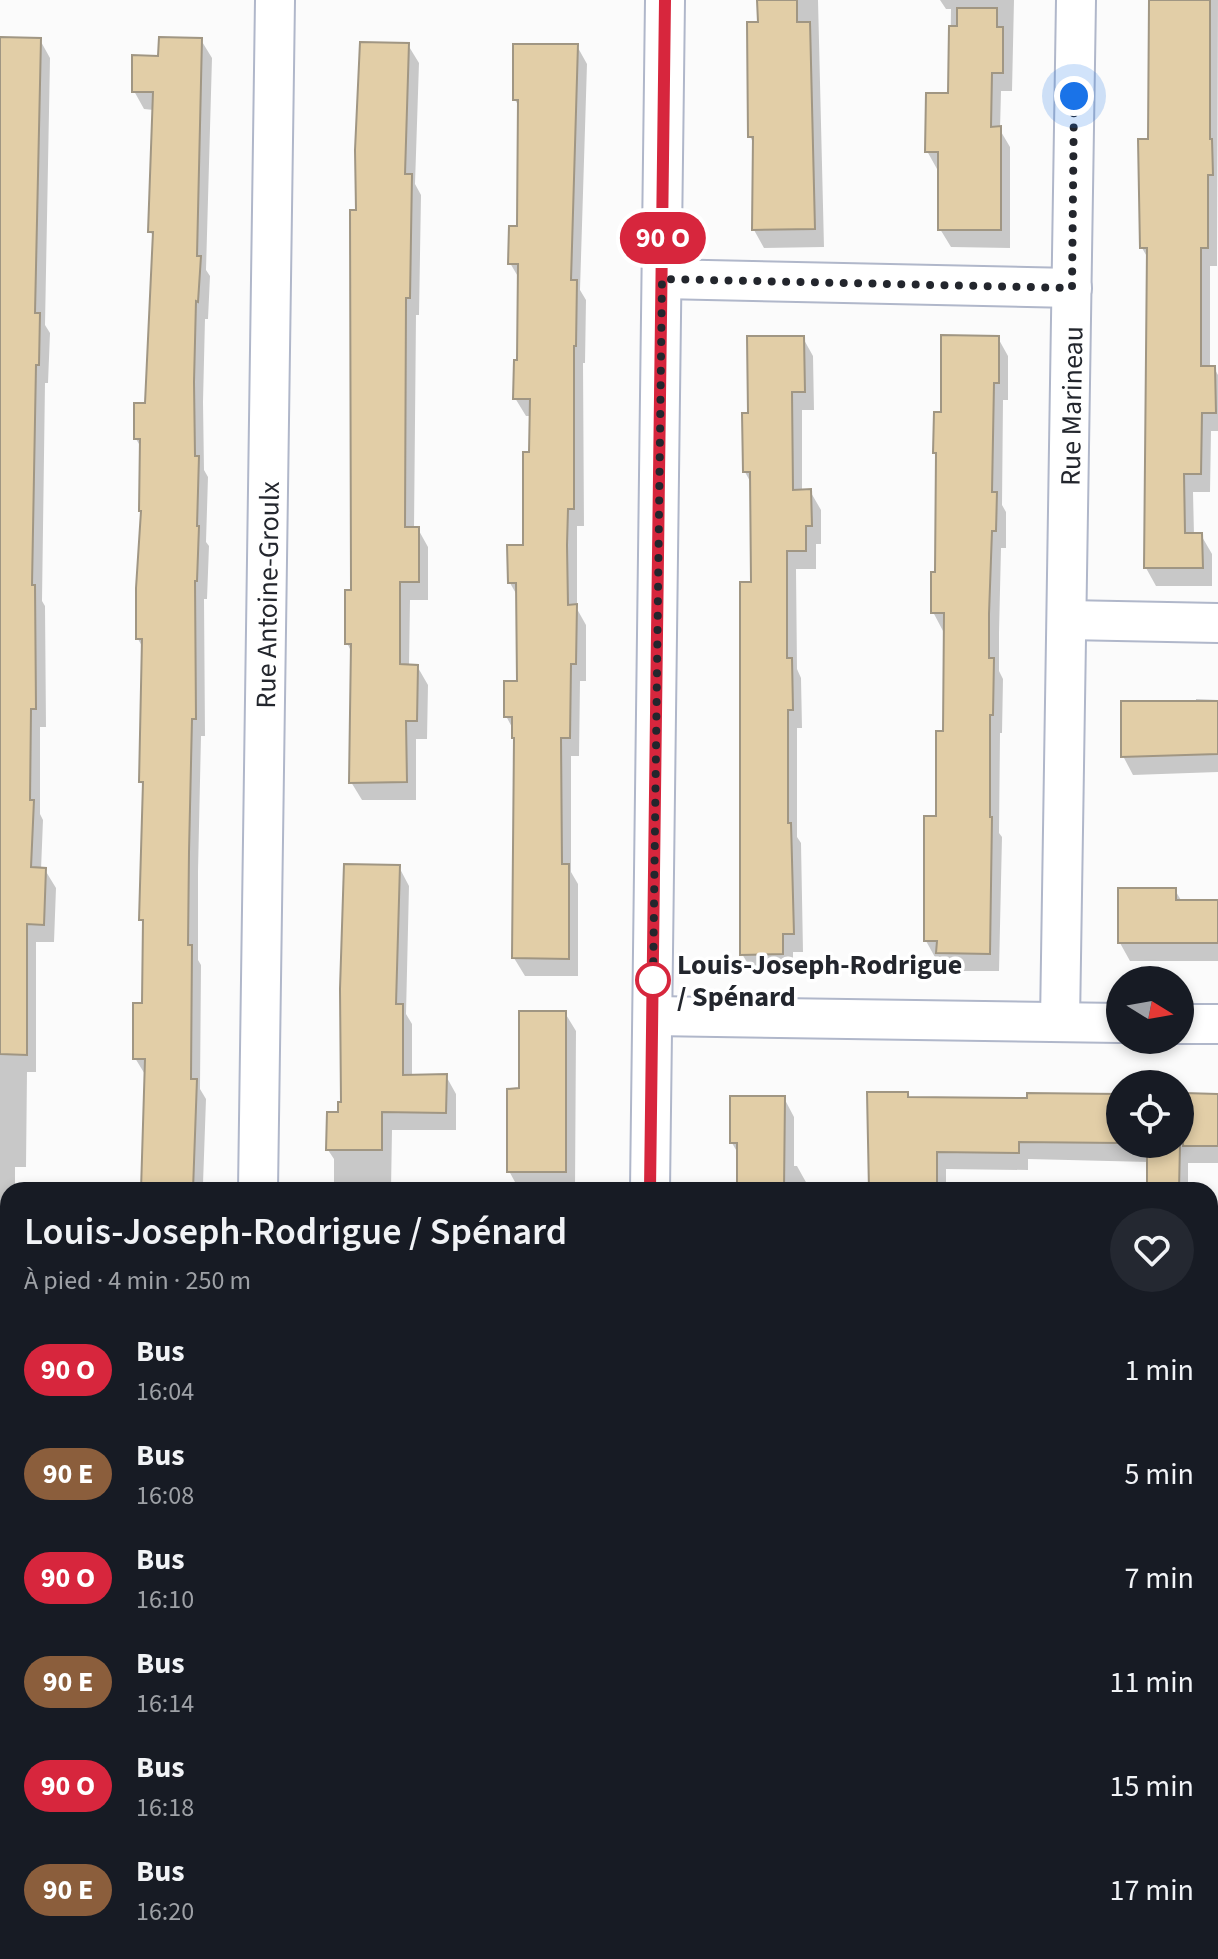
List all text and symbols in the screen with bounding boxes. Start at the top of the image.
your location [1054,76,1094,116]
line badge: 90 O [607,212,719,264]
text: 90 O [636,218,690,258]
street label: Rue Marineau [1051,326,1093,486]
street label: Rue Antoine-Groulx [246,481,290,709]
place label: Louis-Joseph-Rodrigue / Spénard [677,945,962,1017]
marker: Louis-Joseph-Rodrigue / Spénard [636,963,670,997]
north arrow [1106,966,1194,1054]
map controls [1106,966,1194,1158]
button: locate [1106,1070,1194,1158]
text: Louis-Joseph-Rodrigue / Spénard [24,1205,567,1259]
button: heart [1110,1208,1194,1292]
text: À pied · 4 min · 250 m [24,1262,251,1299]
text: Bus [136,1330,184,1373]
text: 1 min [1124,1349,1194,1392]
text: 90 O [41,1350,95,1390]
text: 16:04 [136,1373,194,1410]
text: Bus [136,1434,184,1477]
text: 5 min [1124,1453,1194,1496]
text: 90 E [43,1454,93,1494]
text: 16:08 [136,1477,194,1514]
text: Bus [136,1538,184,1581]
text: 7 min [1124,1557,1194,1600]
text: 90 O [41,1558,95,1598]
text: 16:10 [136,1581,194,1618]
text: Bus [136,1642,184,1685]
text: 11 min [1110,1661,1194,1704]
text: 90 E [43,1662,93,1702]
text: 16:14 [136,1685,194,1722]
text: Bus [136,1746,184,1789]
text: 15 min [1110,1765,1194,1808]
text: 90 O [41,1766,95,1806]
text: 16:18 [136,1789,194,1826]
text: Bus [136,1850,184,1893]
text: 17 min [1110,1869,1194,1912]
text: 90 E [43,1870,93,1910]
text: 16:20 [136,1893,194,1930]

